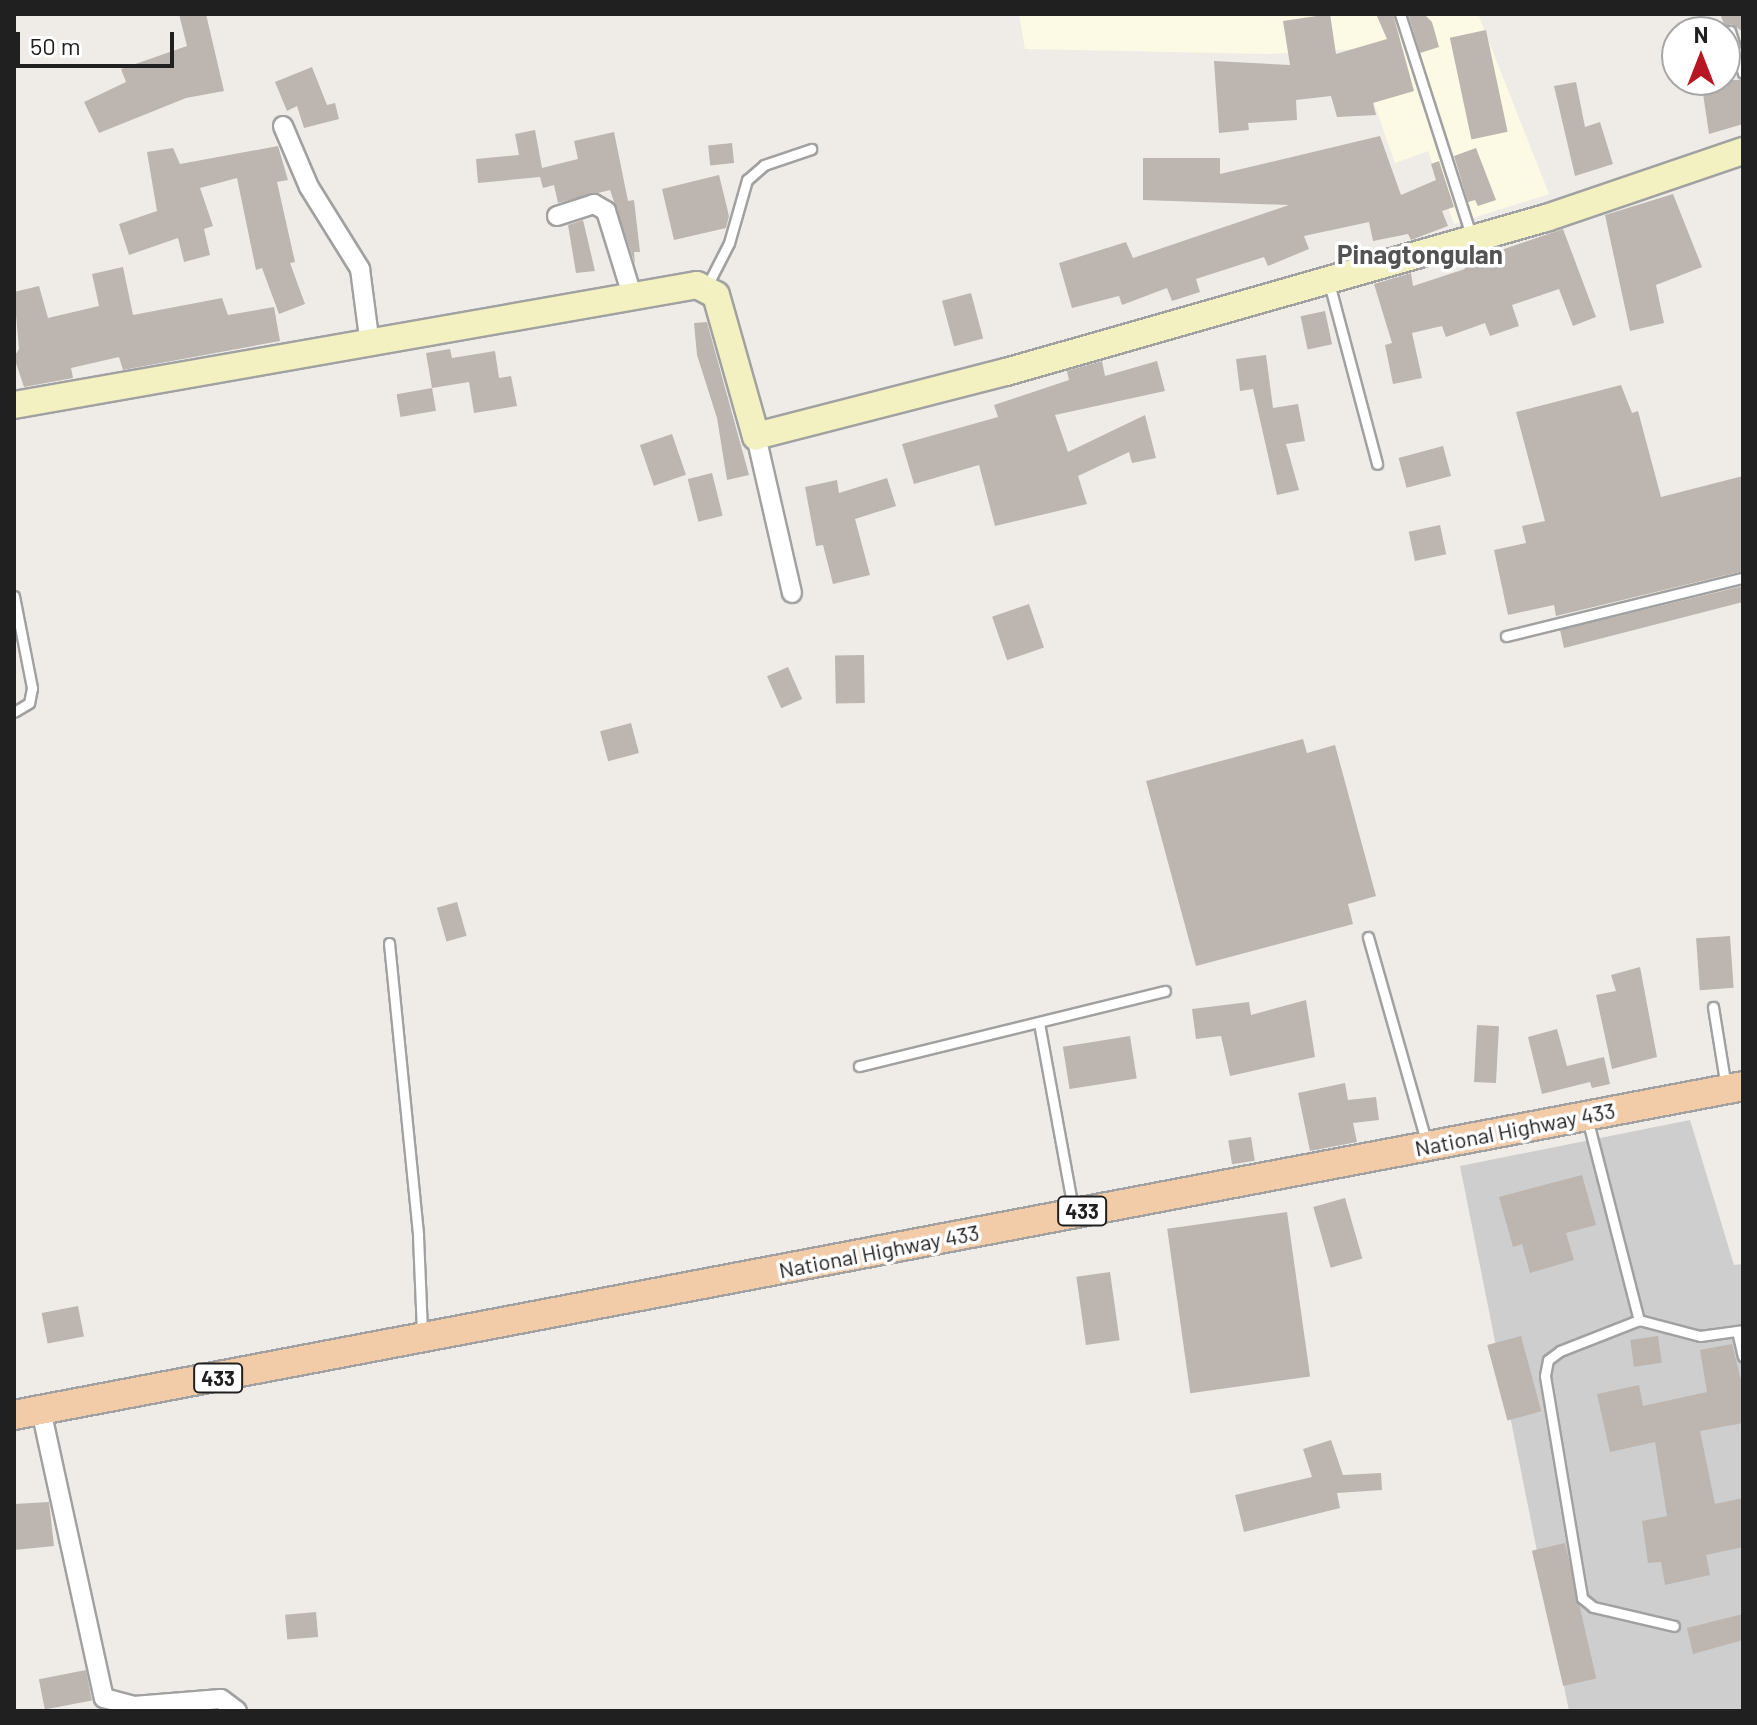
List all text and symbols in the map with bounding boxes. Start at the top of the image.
scale bar [20,16,178,66]
north arrow [1661,16,1741,96]
text: N [1694,21,1708,47]
text: 50 m [30,31,81,60]
district label: Pinagtongulan [1337,238,1503,270]
street label: National Highway 433 [1413,1097,1617,1161]
road number: 433 [1056,1195,1108,1227]
street label: National Highway 433 [777,1219,981,1283]
road number: 433 [192,1362,244,1394]

